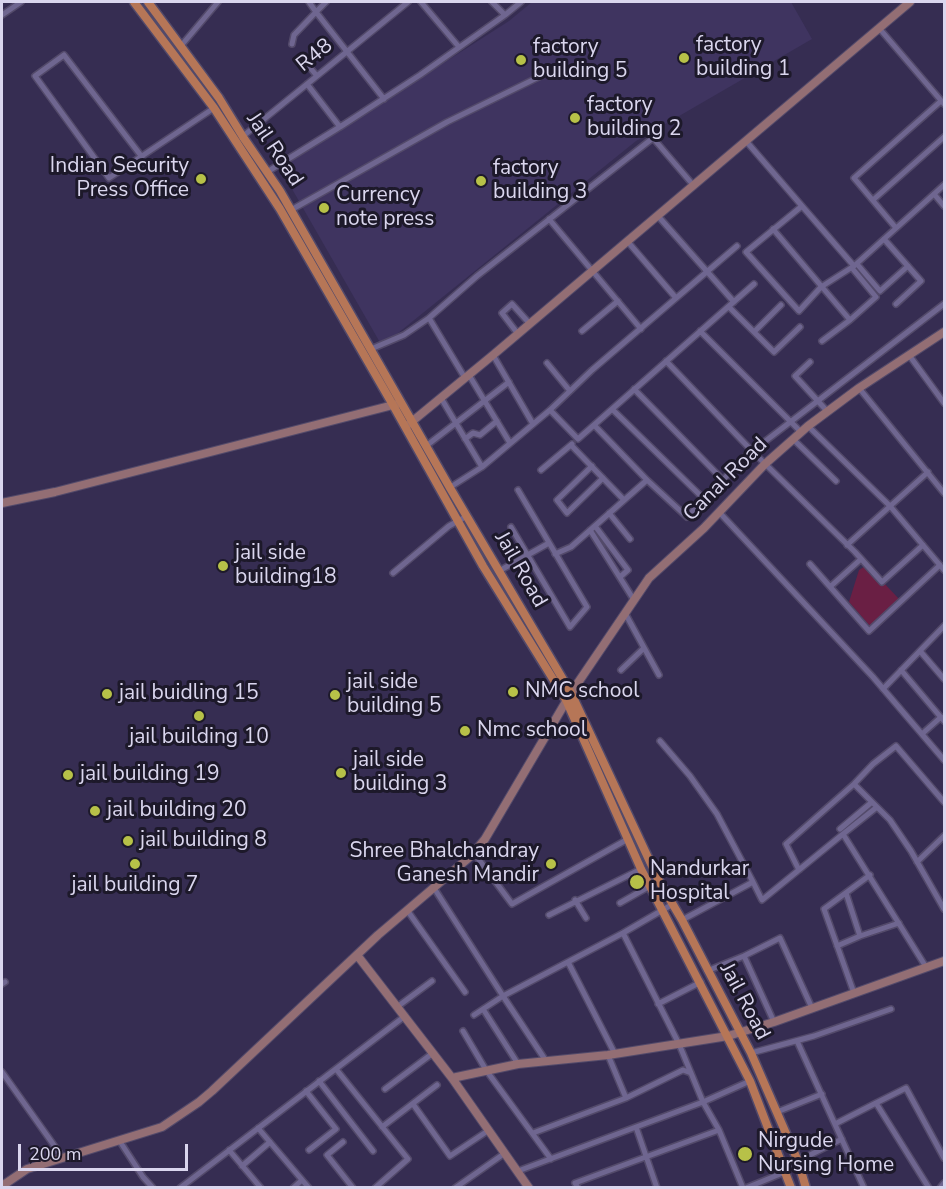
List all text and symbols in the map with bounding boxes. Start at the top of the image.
place label: factory building 1 [696,33,790,83]
street label: R48 [292,34,338,78]
place label: factory building 5 [533,35,627,85]
marker: factory building 1 [677,51,691,65]
marker: factory building 5 [514,53,528,67]
place label: factory building 2 [587,93,681,143]
street label: Jail Road [240,108,308,192]
marker: factory building 2 [568,111,582,125]
place label: Indian Security Press Office [50,154,189,204]
place label: factory building 3 [493,156,587,206]
marker: Indian Security Press Office [194,172,208,186]
marker: factory building 3 [474,174,488,188]
place label: Currency note press [336,183,434,233]
marker: Currency note press [317,201,331,215]
street label: Canal Road [679,433,773,527]
street label: Jail Road [488,528,552,612]
place label: jail side building18 [235,541,337,591]
marker: jail side building18 [216,559,230,573]
place label: jail side building 5 [347,670,441,720]
place label: NMC school [525,679,639,705]
place label: jail buidling 15 [119,681,259,707]
marker: NMC school [506,685,520,699]
marker: jail buidling 15 [100,687,114,701]
marker: jail side building 5 [328,688,342,702]
marker: jail building 10 [192,709,206,723]
place label: Nmc school [477,718,587,744]
marker: Nmc school [458,724,472,738]
place label: jail building 10 [129,725,269,751]
place label: jail side building 3 [353,748,447,798]
place label: jail building 19 [80,762,220,788]
marker: jail side building 3 [334,766,348,780]
marker: jail building 19 [61,768,75,782]
place label: jail building 20 [107,798,247,824]
marker: jail building 20 [88,804,102,818]
place label: jail building 8 [140,828,267,854]
marker: jail building 8 [121,834,135,848]
place label: Shree Bhalchandray Ganesh Mandir [349,839,539,889]
marker: jail building 7 [128,857,142,871]
marker: Shree Bhalchandray Ganesh Mandir [544,857,558,871]
place label: Nandurkar Hospital [650,857,749,907]
place label: jail building 7 [72,873,198,899]
marker: Nandurkar Hospital [628,873,646,891]
street label: Jail Road [713,959,775,1045]
place label: Nirgude Nursing Home [758,1129,894,1179]
scale bar [21,1132,190,1170]
text: 200 m [29,1142,81,1166]
marker: Nirgude Nursing Home [736,1145,754,1163]

